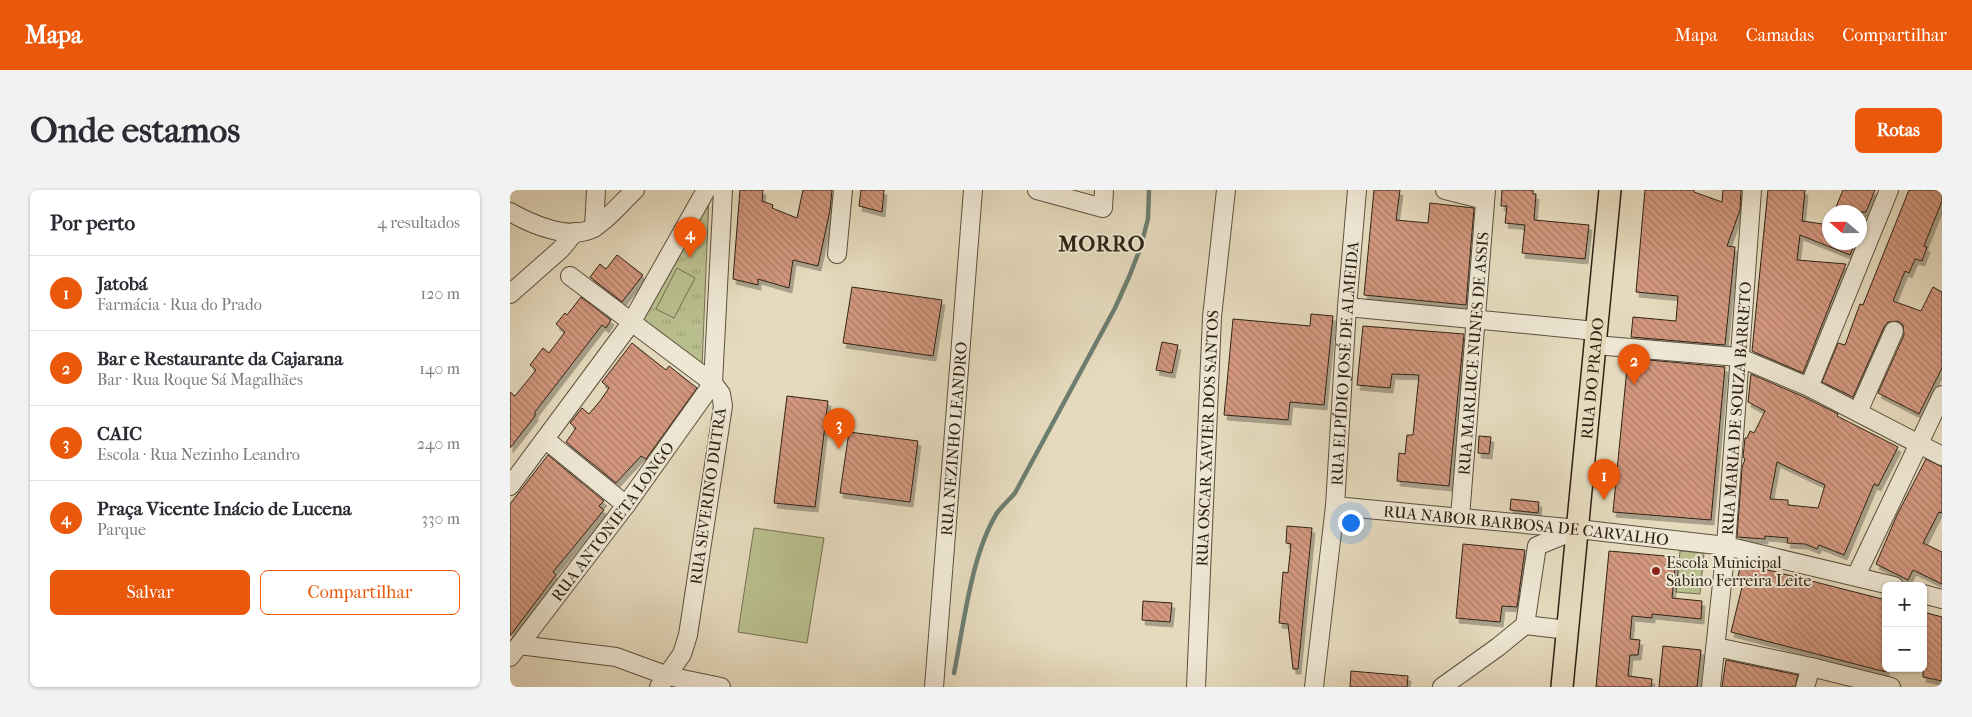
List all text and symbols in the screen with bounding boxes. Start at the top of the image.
text: Mapa [25,21,82,49]
text: Mapa [1675,25,1718,46]
text: Camadas [1746,25,1814,46]
text: Compartilhar [1842,25,1947,46]
button: Rotas [1855,108,1942,153]
text: Onde estamos [30,110,240,151]
north arrow [1822,205,1867,250]
text: Por perto [50,211,135,235]
text: 4 resultados [377,213,460,232]
pin: 4 [674,217,706,258]
street label: RUA MARLUCE NUNES DE ASSIS [1454,231,1492,476]
district label: MORRO [1058,232,1145,256]
street label: RUA ELPÍDIO JOSÉ DE ALMEIDA [1327,240,1362,486]
text: Jatobá [97,273,148,295]
street label: RUA MARIA DE SOUZA BARRETO [1717,281,1755,536]
text: 1 [63,284,69,303]
text: 120 m [421,284,460,303]
text: Farmácia · Rua do Prado [97,295,262,314]
street label: RUA OSCAR XAVIER DOS SANTOS [1192,309,1222,567]
street label: RUA DO PRADO [1576,317,1607,440]
street label: RUA NEZINHO LEANDRO [936,341,971,537]
pin: 2 [1618,344,1650,385]
text: Bar e Restaurante da Cajarana [97,348,343,370]
text: 2 [62,359,70,378]
text: 140 m [419,359,460,378]
text: Bar · Rua Roque Sá Magalhães [97,370,303,389]
street label: RUA SEVERINO DUTRA [686,406,730,586]
pin: 3 [823,408,855,449]
text: CAIC [97,423,142,445]
text: 3 [63,434,69,453]
text: 240 m [417,434,460,453]
street label: RUA ANTONIETA LONGO [547,438,678,605]
text: Escola · Rua Nezinho Leandro [97,445,300,464]
pin: 1 [1588,459,1620,500]
text: Praça Vicente Inácio de Lucena [97,498,352,520]
street label: RUA NABOR BARBOSA DE CARVALHO [1383,501,1670,549]
text: 4 [61,509,71,528]
text: 330 m [421,509,460,528]
your location [1338,510,1364,536]
text: Parque [97,520,146,539]
place label: Escola Municipal Sabino Ferreira Leite [1666,553,1812,590]
marker: Escola Municipal Sabino Ferreira Leite [1650,565,1662,577]
button: Salvar [50,570,250,615]
button: Compartilhar [260,570,460,615]
map controls [1882,582,1927,672]
button: + [1882,582,1927,627]
button: − [1882,627,1927,672]

